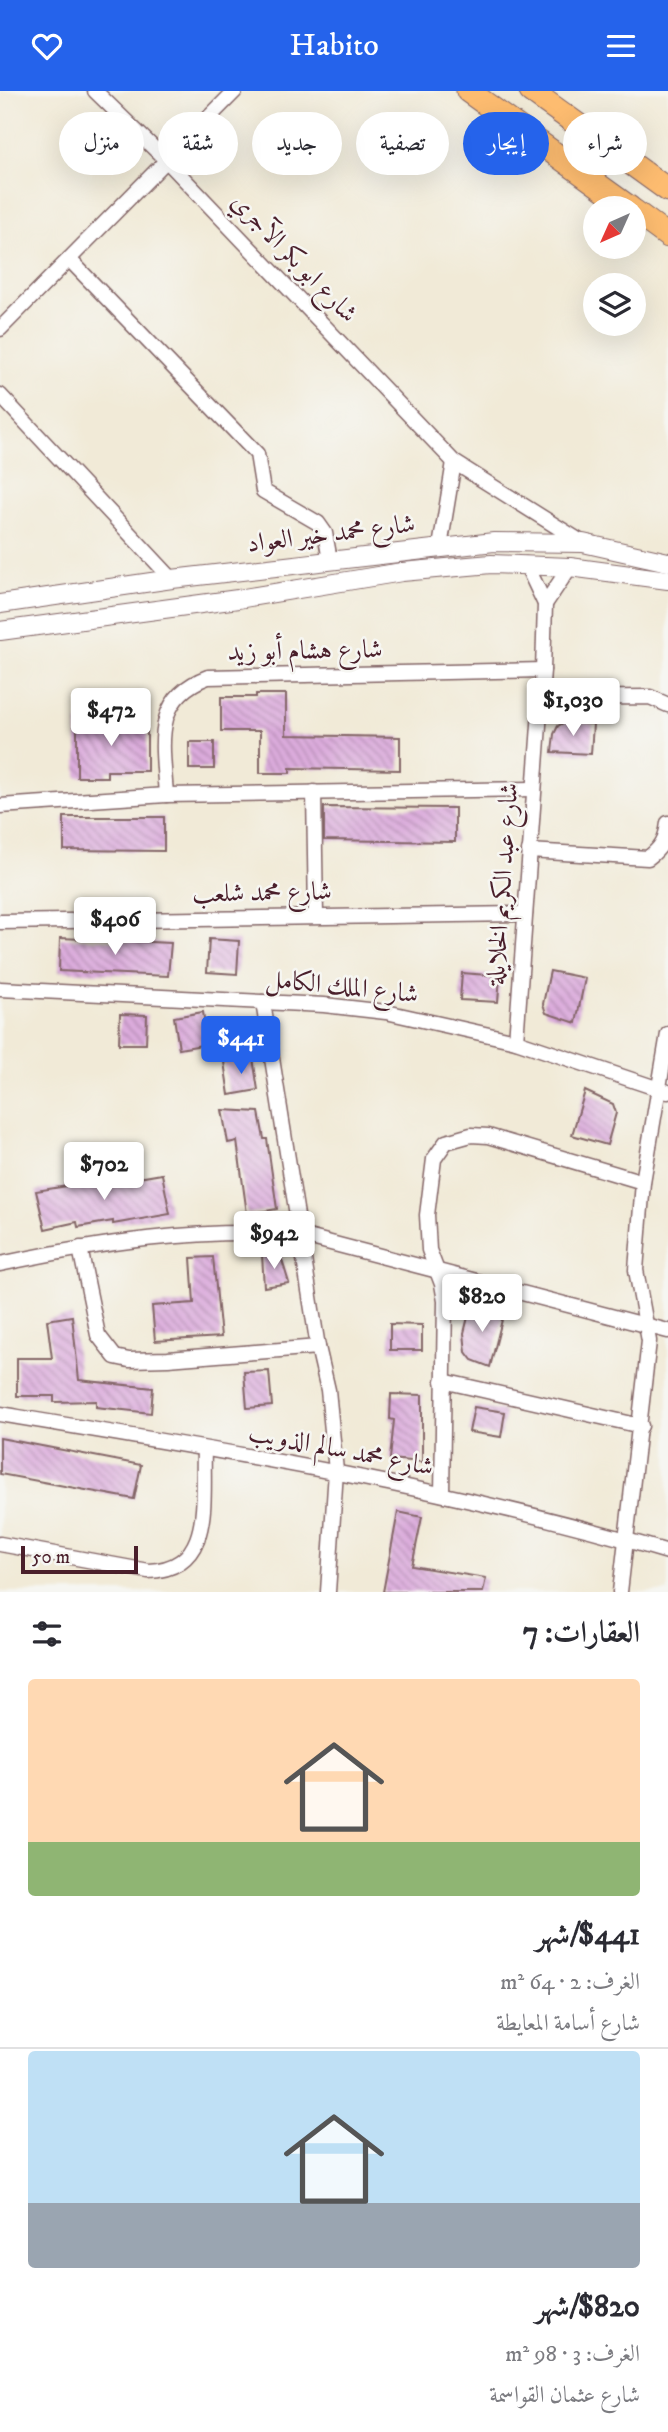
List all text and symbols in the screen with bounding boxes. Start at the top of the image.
text: Habito [289,26,379,66]
icon: heart [28,27,66,65]
icon: menu [602,27,640,65]
chip: منزل [59,112,144,175]
chip: شقة [158,112,238,175]
chip: جديد [252,112,342,175]
chip: تصفية [356,112,449,175]
chip: إيجار [463,112,549,175]
chip: شراء [563,112,647,175]
street label: شارع ابو بكر الآجري [221,186,364,333]
north arrow [583,196,646,259]
map controls [583,196,646,336]
button: layers [583,273,646,336]
street label: شارع محمد خير العواد [245,507,417,565]
street label: شارع هشام أبو زيد [227,631,383,674]
pin: $1,030 [516,679,630,738]
text: $1,030 [543,686,603,715]
pin: $472 [70,689,152,748]
text: $472 [87,696,135,725]
street label: شارع عبد الكريم الخلايلة [479,782,532,989]
street label: شارع محمد شلعب [192,875,332,915]
pin: $406 [74,897,156,957]
text: $406 [90,905,140,934]
street label: شارع الملك الكامل [264,963,420,1015]
pin: $441 [200,1017,282,1076]
text: $441 [217,1024,265,1053]
pin: $702 [63,1143,145,1202]
text: $702 [80,1150,128,1179]
pin: $942 [233,1211,315,1271]
text: $942 [250,1219,298,1248]
pin: $820 [441,1275,523,1334]
text: $820 [458,1282,506,1311]
street label: شارع محمد سالم الذويب [245,1416,436,1489]
scale bar [21,1543,138,1575]
text: 50 m [32,1546,70,1569]
icon: filters [28,1615,66,1653]
text: العقارات: 7 [523,1615,640,1652]
icon: home [271,1724,397,1850]
text: $441/شهر [536,1917,640,1954]
text: الغرف: 2 · 64 m² [500,1968,640,1997]
text: شارع أسامة المعايطة [496,2009,640,2038]
icon: home [271,2096,397,2222]
text: $820/شهر [535,2289,640,2326]
text: الغرف: 3 · 98 m² [505,2340,640,2369]
text: شارع عثمان القواسمة [489,2381,640,2410]

